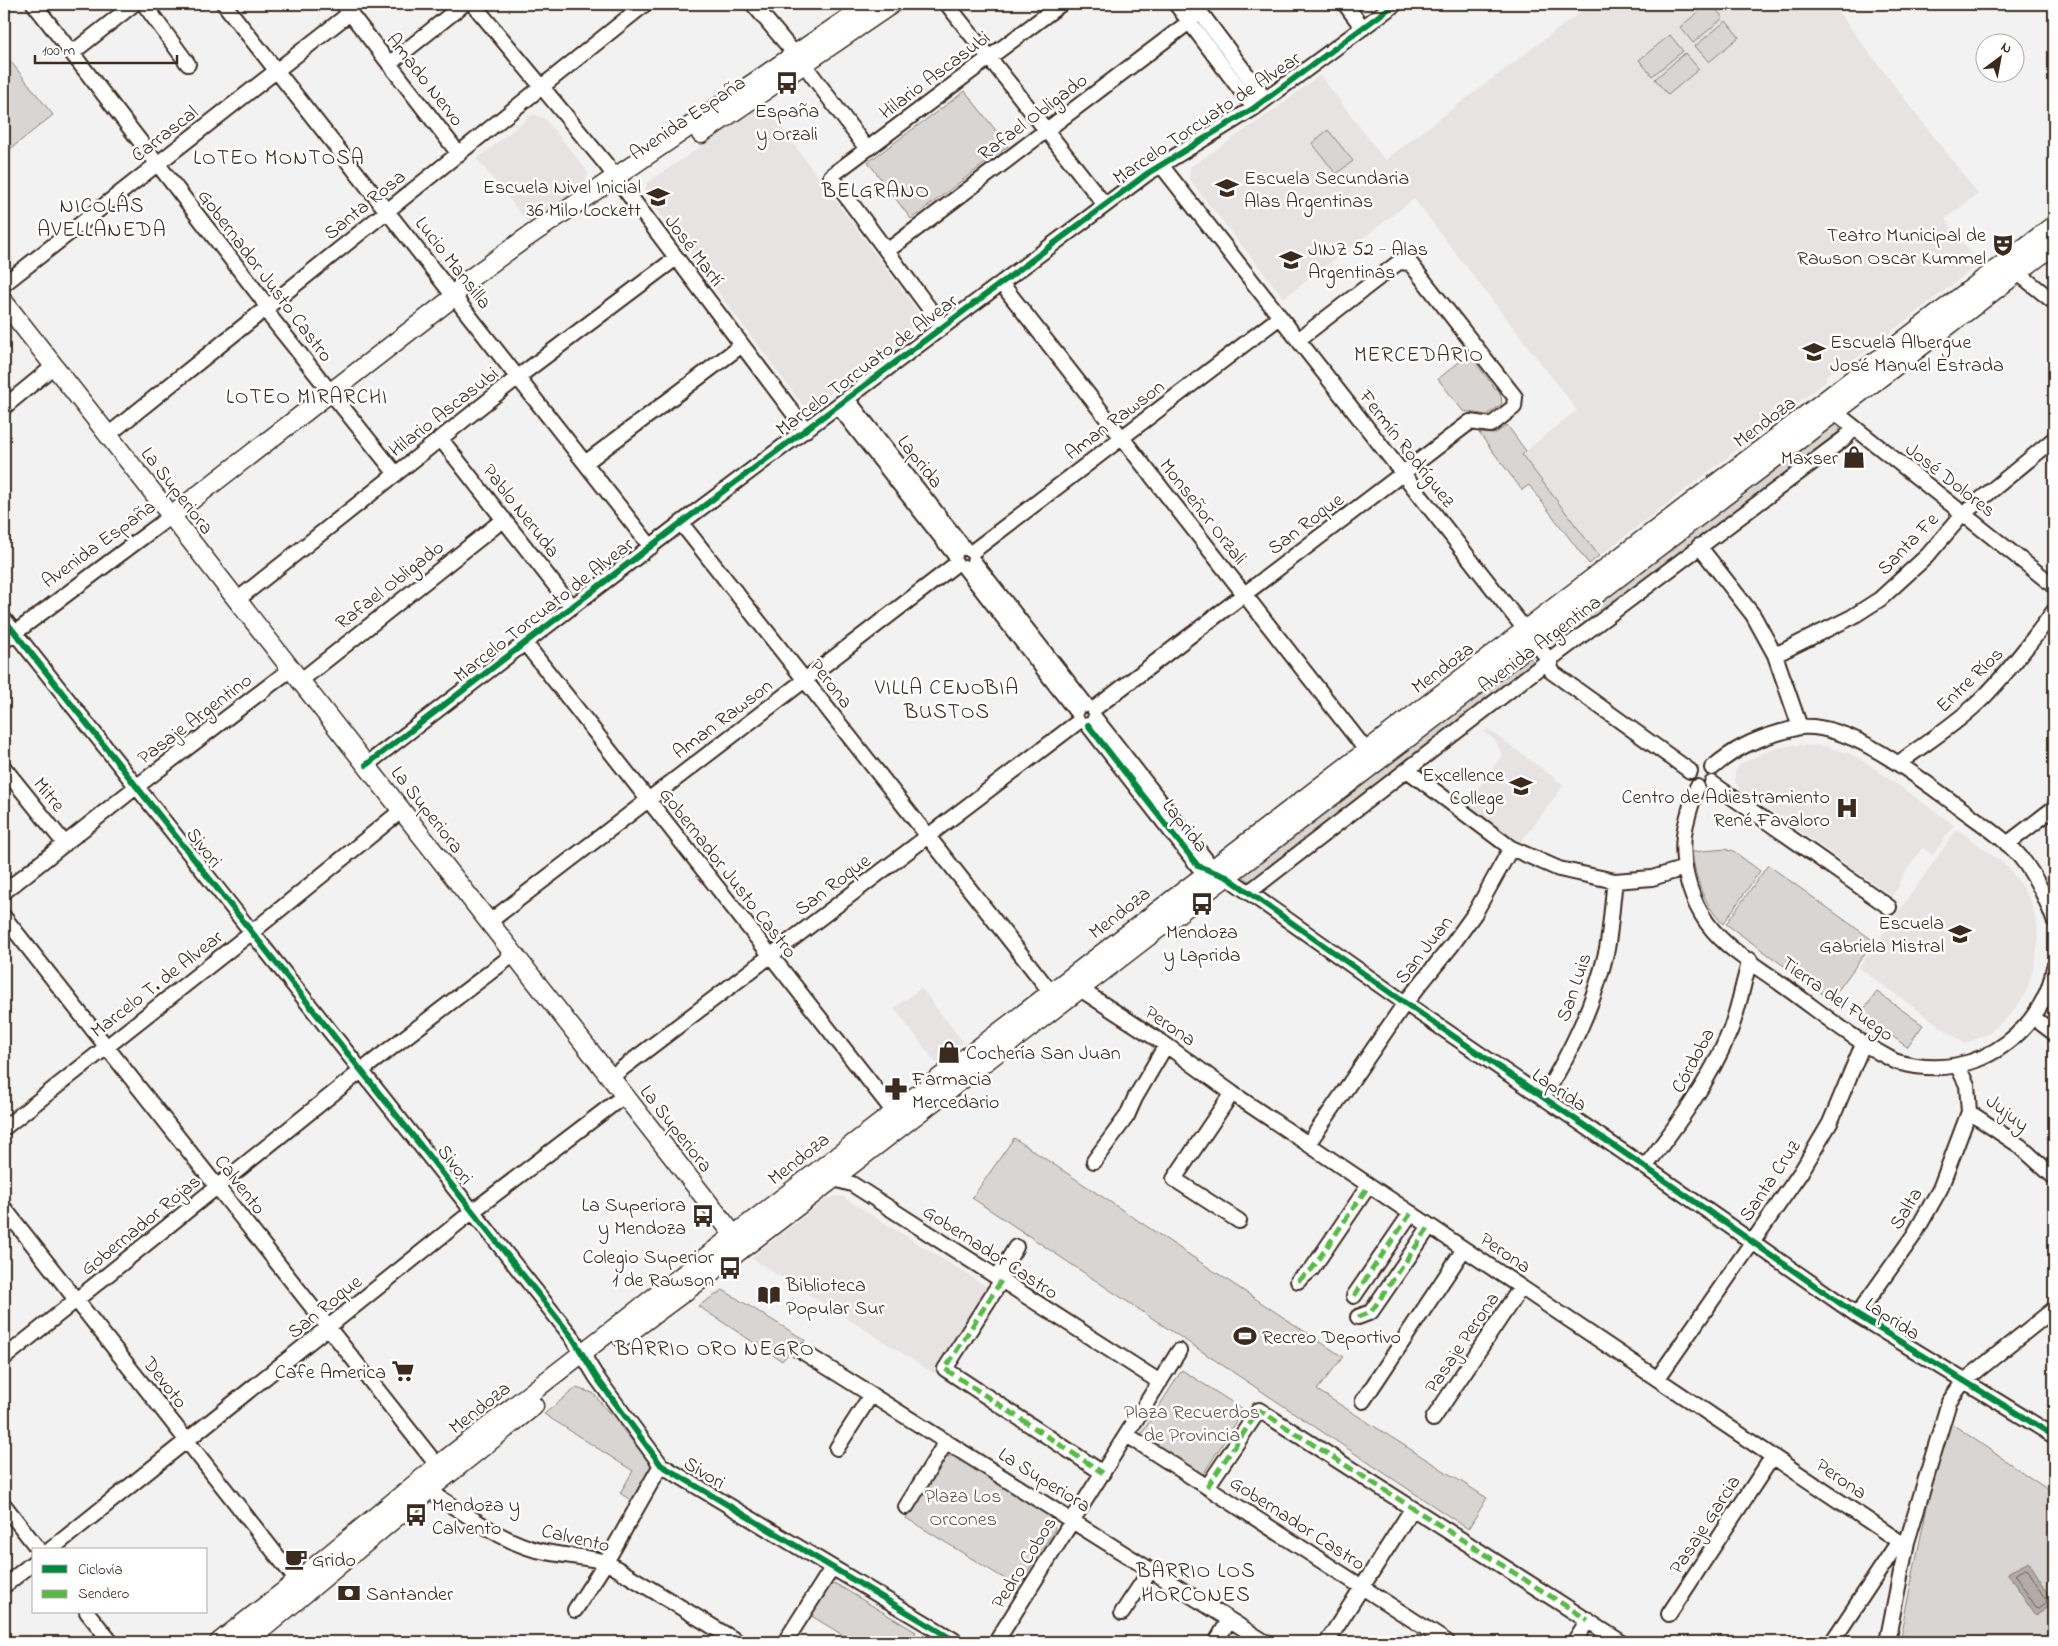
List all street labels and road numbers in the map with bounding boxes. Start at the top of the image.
street label: Hilario Ascasubi [874,25,997,127]
street label: Amado Nervo [378,27,470,134]
street label: Marcelo Torcuato de Alvear [1108,45,1308,193]
street label: Rafael Obligado [973,67,1095,170]
street label: Avenida España [624,69,752,169]
street label: Carrascal [126,99,205,170]
street label: Santa Rosa [318,164,413,248]
street label: Gobernador Justo Castro [189,184,339,369]
street label: José Martí [656,209,730,294]
street label: Lucio Mansilla [407,211,498,316]
street label: Marcelo Torcuato de Alvear [770,287,965,444]
street label: Hilario Ascasubi [383,361,506,465]
street label: Aman Rawson [1059,374,1172,468]
street label: Fermín Rodríguez [1349,384,1462,516]
street label: Mendoza [1728,390,1803,456]
street label: Laprida [889,430,949,495]
street label: José Dolores [1898,436,2001,526]
street label: La Superiora [132,441,220,542]
street label: Monseñor Orzali [1151,453,1253,572]
street label: Pablo Neruda [474,458,566,565]
street label: San Roque [1262,487,1351,563]
street label: Avenida España [36,494,162,596]
street label: Santa Fe [1871,507,1946,583]
street label: Marcelo Torcuato de Alvear [448,531,641,691]
street label: Rafael Obligado [330,534,452,638]
street label: Avenida Argentina [1473,589,1609,702]
street label: Mendoza [1406,636,1481,702]
street label: Entre Ríos [1930,641,2011,720]
street label: Perona [801,653,859,716]
street label: Pasaje Argentino [132,667,260,774]
street label: Aman Rawson [667,673,780,767]
street label: La Superiora [382,760,470,861]
street label: Mitre [25,772,71,819]
street label: Gobernador Justo Castro [651,782,803,965]
street label: Laprida [1154,794,1214,859]
street label: Sivori [178,822,228,875]
street label: San Roque [789,848,878,924]
street label: Mendoza [1083,880,1158,947]
street label: San Juan [1389,910,1461,991]
street label: Marcelo T. de Alvear [85,923,231,1046]
street label: San Luis [1550,949,1601,1026]
street label: Tierra del Fuego [1774,950,1899,1051]
street label: Perona [1138,999,1201,1055]
street label: Córdoba [1665,1023,1723,1099]
street label: Laprida [1525,1062,1592,1120]
street label: La Superiora [631,1079,719,1180]
street label: Jujuy [1979,1088,2034,1140]
street label: Mendoza [762,1126,837,1193]
street label: Santa Cruz [1733,1134,1809,1228]
street label: Sivori [429,1139,479,1192]
street label: Calvento [206,1149,272,1222]
street label: Gobernador Rojas [75,1168,208,1284]
street label: Salta [1883,1183,1931,1236]
street label: Gobernador Castro [916,1198,1063,1308]
street label: Perona [1473,1226,1536,1282]
street label: San Roque [282,1269,369,1347]
street label: Pasaje Perona [1418,1287,1508,1400]
street label: Laprida [1858,1291,1925,1349]
street label: Devoto [134,1351,194,1416]
street label: Mendoza [443,1375,518,1442]
street label: La Superiora [992,1441,1096,1521]
street label: Sivori [677,1450,730,1498]
street label: Perona [1809,1452,1872,1508]
street label: Gobernador Castro [1223,1469,1370,1579]
street label: Pasaje Garcia [1663,1470,1749,1581]
street label: Pedro Cobos [985,1511,1065,1615]
street label: Calvento [538,1518,613,1561]

